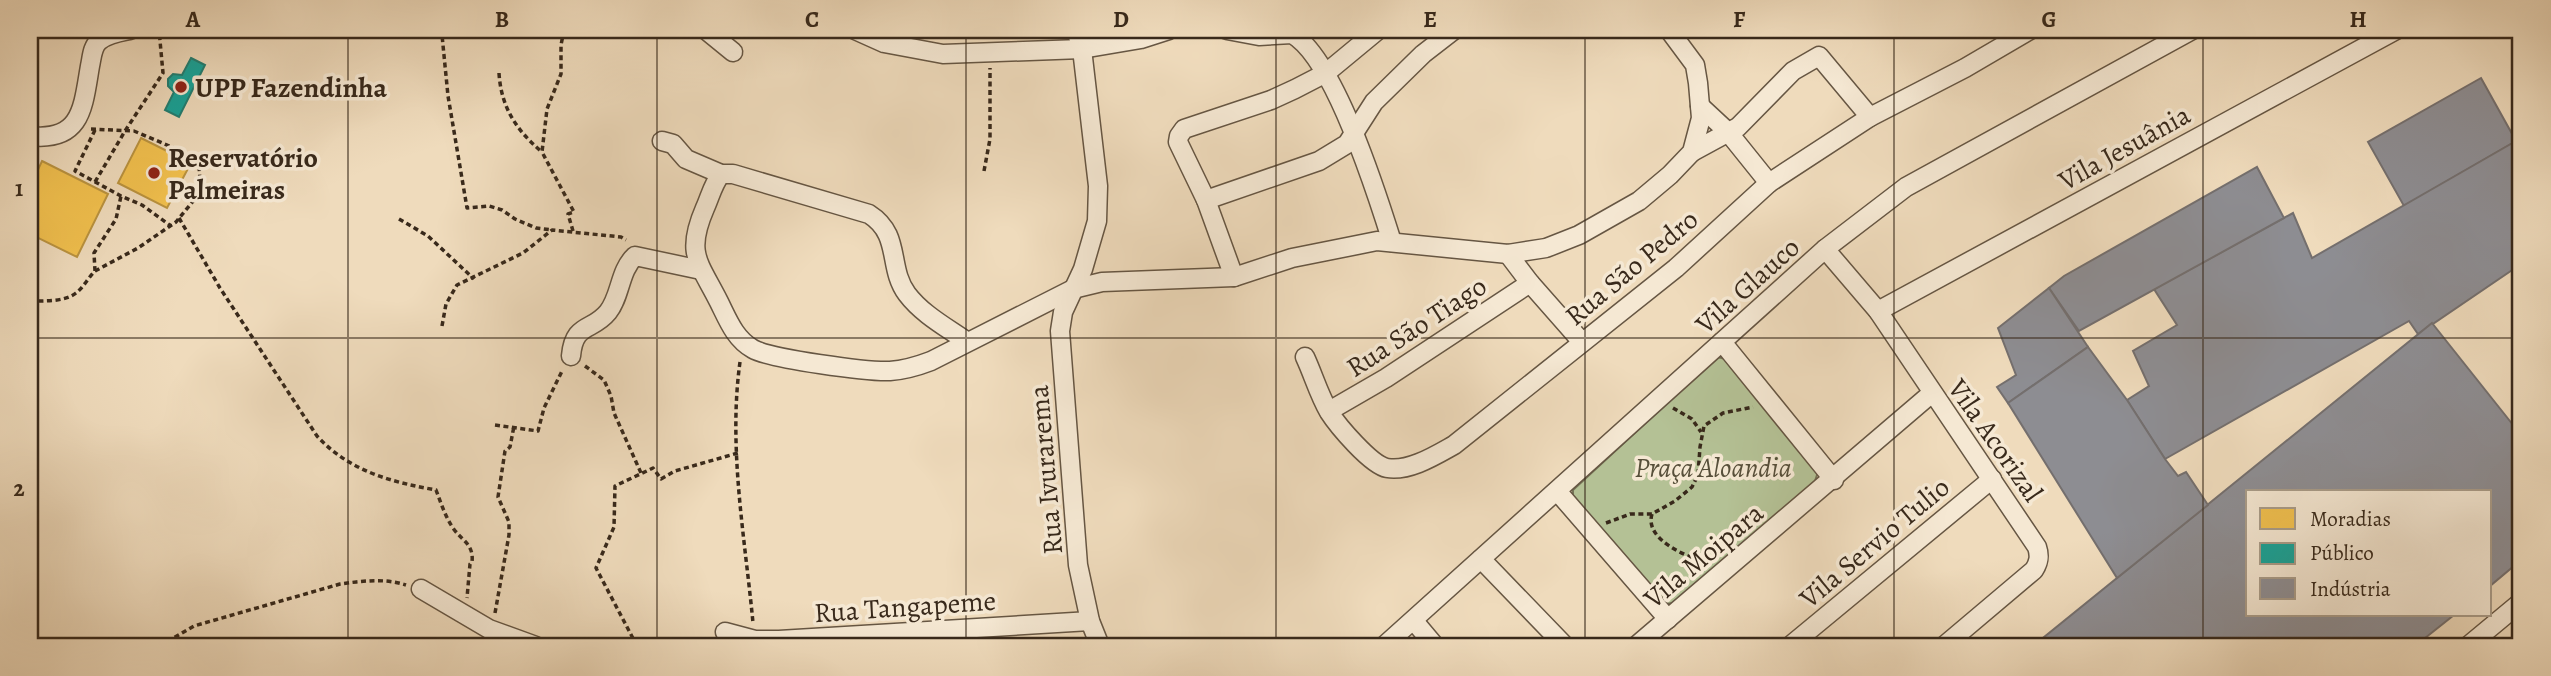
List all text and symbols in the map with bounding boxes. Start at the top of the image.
text: A [185,4,201,35]
text: B [495,4,509,35]
text: C [805,4,819,35]
text: D [1113,4,1129,35]
text: E [1423,4,1437,35]
text: F [1733,4,1746,35]
text: G [2041,4,2057,35]
text: H [2349,4,2367,35]
place label: UPP Fazendinha [195,69,387,107]
marker: UPP Fazendinha [173,79,189,95]
street label: Vila Jesuânia [2051,96,2197,200]
place label: Reservatório Palmeiras [168,139,318,209]
marker: Reservatório Palmeiras [146,165,162,181]
text: 1 [15,173,23,204]
street label: Rua São Pedro [1557,201,1706,335]
street label: Vila Glauco [1687,229,1808,343]
street label: Rua São Tiago [1339,267,1494,386]
street label: Vila Acorizal [1938,371,2052,510]
street label: Rua Ivurarema [1020,384,1072,556]
park label: Praça Aloandia [1634,449,1792,487]
street label: Vila Servio Tulio [1791,469,1958,618]
text: 2 [13,473,25,504]
legend [2246,490,2492,616]
street label: Vila Moipara [1635,494,1772,618]
text: Moradias [2310,505,2391,533]
text: Público [2310,539,2374,567]
text: Indústria [2310,575,2391,603]
street label: Rua Tangapeme [813,582,997,632]

